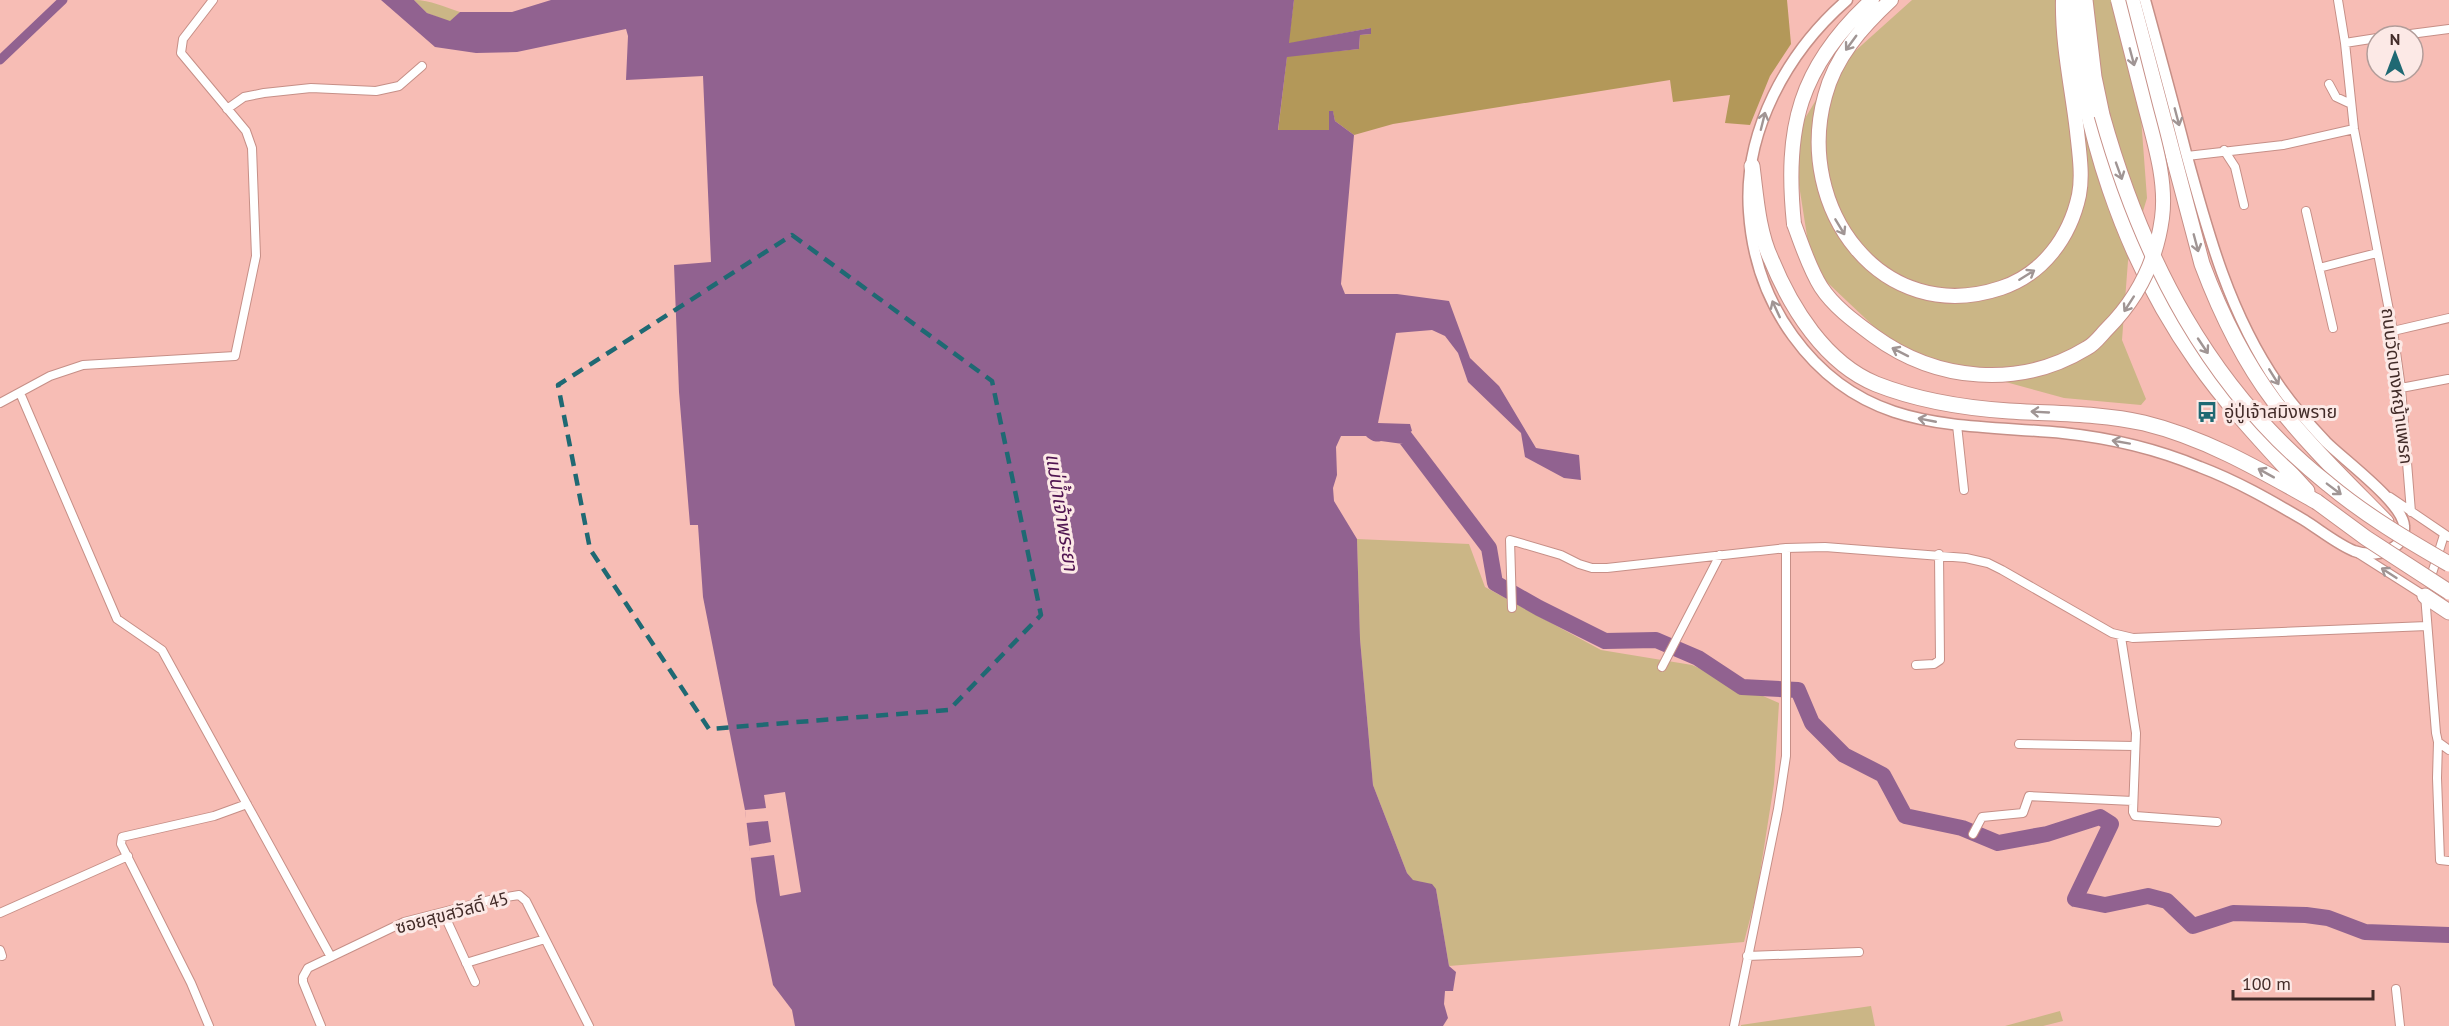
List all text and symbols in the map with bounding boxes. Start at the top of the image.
north arrow [2365,24,2425,84]
text: N [2390,29,2400,49]
one-way arrow [1845,35,1858,51]
one-way arrow [2127,47,2139,66]
one-way arrow [2172,108,2183,127]
one-way arrow [1757,112,1769,131]
one-way arrow [2114,161,2125,180]
one-way arrow [1835,218,1847,235]
one-way arrow [2191,233,2202,252]
one-way arrow [2019,269,2036,282]
one-way arrow [2123,295,2135,312]
one-way arrow [1770,301,1782,319]
street label: ถนนวัดบางหญ้าแพรก [2377,307,2418,465]
one-way arrow [2196,338,2209,355]
one-way arrow [1891,346,1909,358]
one-way arrow [2269,368,2281,385]
bus stop icon: อู่ปู่เจ้าสมิงพราย [2195,400,2219,424]
place label: อู่ปู่เจ้าสมิงพราย [2224,400,2337,424]
one-way arrow [2030,407,2050,418]
one-way arrow [1918,414,1938,425]
one-way arrow [2112,436,2131,447]
water label: แม่น้ำเจ้าพระยา [1040,451,1085,573]
one-way arrow [2258,467,2275,479]
one-way arrow [2326,483,2342,496]
one-way arrow [2381,567,2398,579]
street label: ซอยสุขสวัสดิ์ 45 [393,886,511,939]
scale bar [2233,963,2372,1001]
text: 100 m [2242,972,2291,995]

